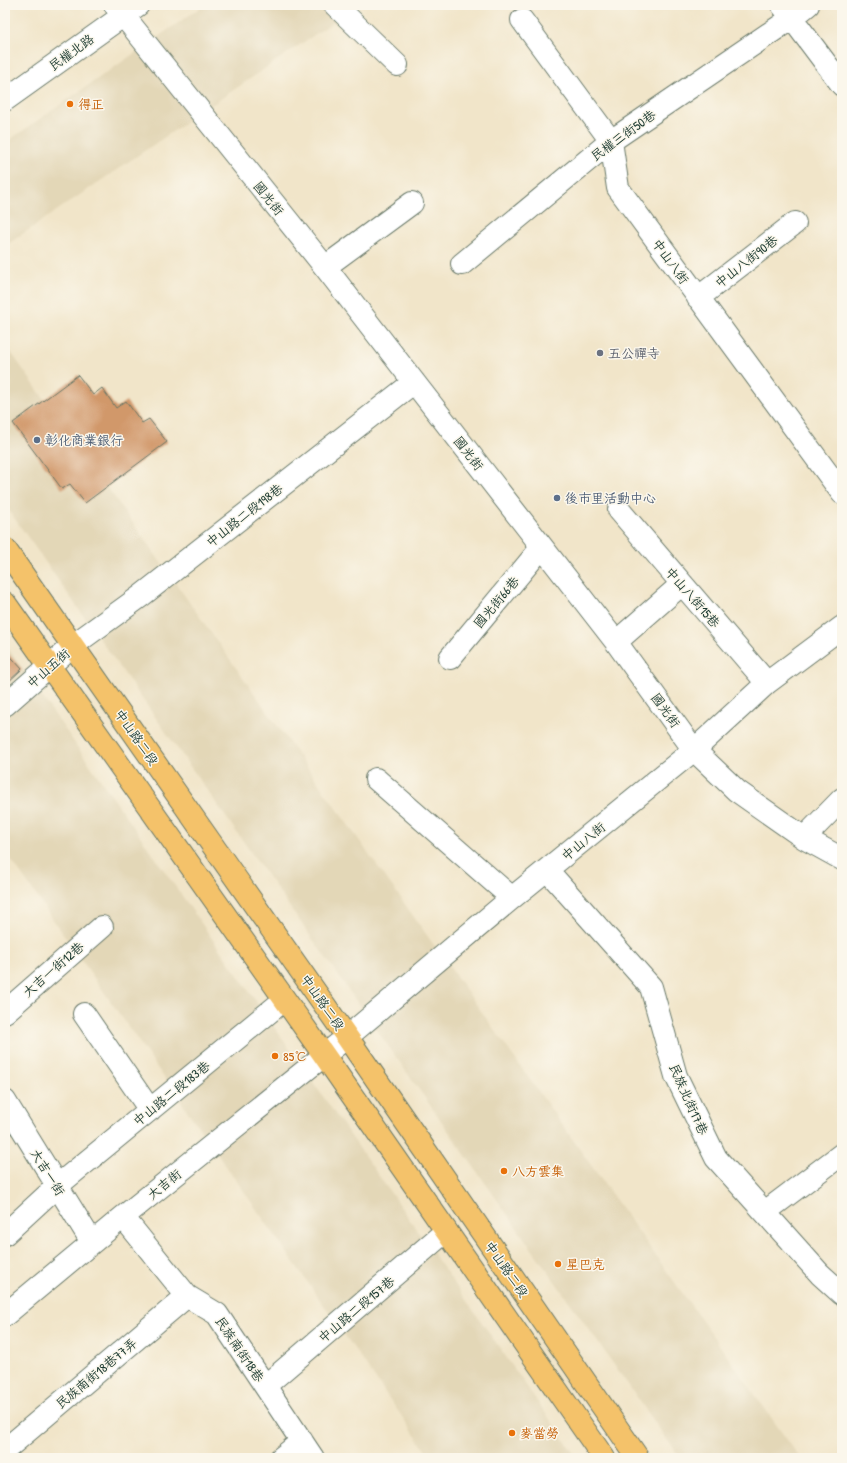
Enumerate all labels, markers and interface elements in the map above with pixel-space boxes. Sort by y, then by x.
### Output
street label: 民權北路 [45,29,97,75]
place label: 得正 [78,95,104,113]
marker: 得正 [65,99,75,109]
street label: 民權三街50巷 [587,105,659,165]
street label: 國光街 [250,177,288,219]
street label: 中山八街90巷 [711,231,781,291]
street label: 中山八街 [648,235,694,287]
place label: 五公禪寺 [608,344,660,362]
marker: 五公禪寺 [595,348,605,358]
place label: 彰化商業銀行 [45,431,123,449]
street label: 國光街 [450,432,488,474]
marker: 彰化商業銀行 [32,435,42,445]
street label: 中山路二段198巷 [202,479,286,551]
place label: 後市里活動中心 [565,489,656,507]
marker: 後市里活動中心 [552,493,562,503]
street label: 中山八街15巷 [662,563,724,631]
street label: 國光街66巷 [469,572,523,632]
street label: 中山五街 [22,644,74,692]
street label: 國光街 [647,689,685,731]
street label: 中山路二段 [111,705,163,769]
street label: 中山八街 [557,818,609,864]
street label: 大吉一街12巷 [18,937,88,1001]
street label: 中山路二段 [297,970,349,1034]
place label: 85℃ [283,1047,307,1065]
marker: 85℃ [270,1051,280,1061]
street label: 中山路二段183巷 [129,1056,213,1130]
street label: 民族北街17巷 [665,1061,713,1137]
street label: 大吉一街 [27,1145,69,1199]
place label: 八方雲集 [512,1162,564,1180]
street label: 大吉街 [143,1165,185,1203]
marker: 八方雲集 [499,1166,509,1176]
street label: 中山路二段 [481,1237,533,1301]
place label: 星巴克 [566,1255,605,1273]
marker: 星巴克 [553,1259,563,1269]
street label: 中山路二段157巷 [314,1272,398,1346]
street label: 民族南街18巷 [211,1313,269,1385]
street label: 民族南街18巷77弄 [51,1334,141,1412]
place label: 麥當勞 [520,1424,559,1442]
marker: 麥當勞 [507,1428,517,1438]

